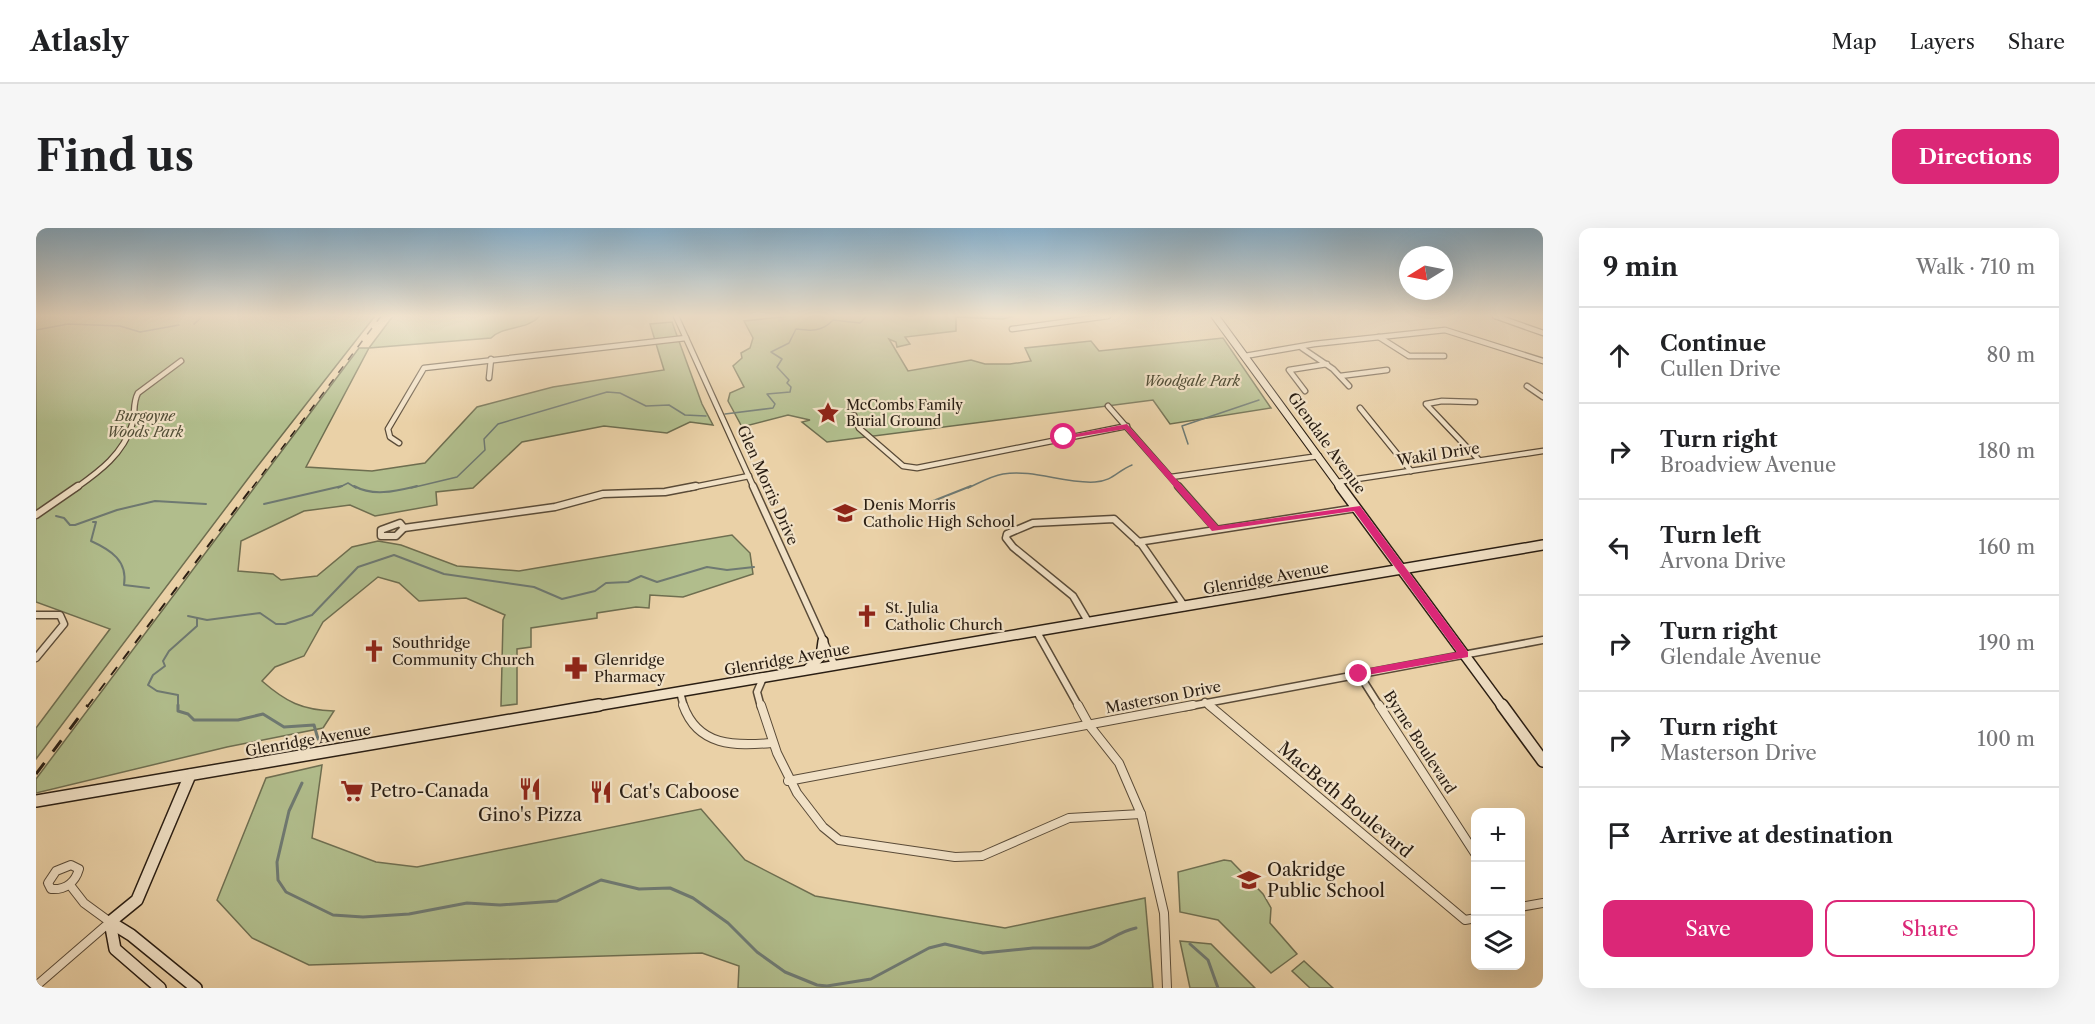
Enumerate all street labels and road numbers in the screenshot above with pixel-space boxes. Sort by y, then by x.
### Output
street label: Glendale Avenue [1284,388,1370,498]
street label: Glen Morris Drive [733,422,803,548]
street label: Wakil Drive [1394,438,1481,470]
street label: Glenridge Avenue [1202,558,1330,598]
street label: Glenridge Avenue [723,639,851,679]
street label: Masterson Drive [1104,676,1222,718]
street label: Byrne Boulevard [1380,687,1460,797]
street label: Glenridge Avenue [244,720,372,760]
street label: MacBeth Boulevard [1273,737,1417,863]

